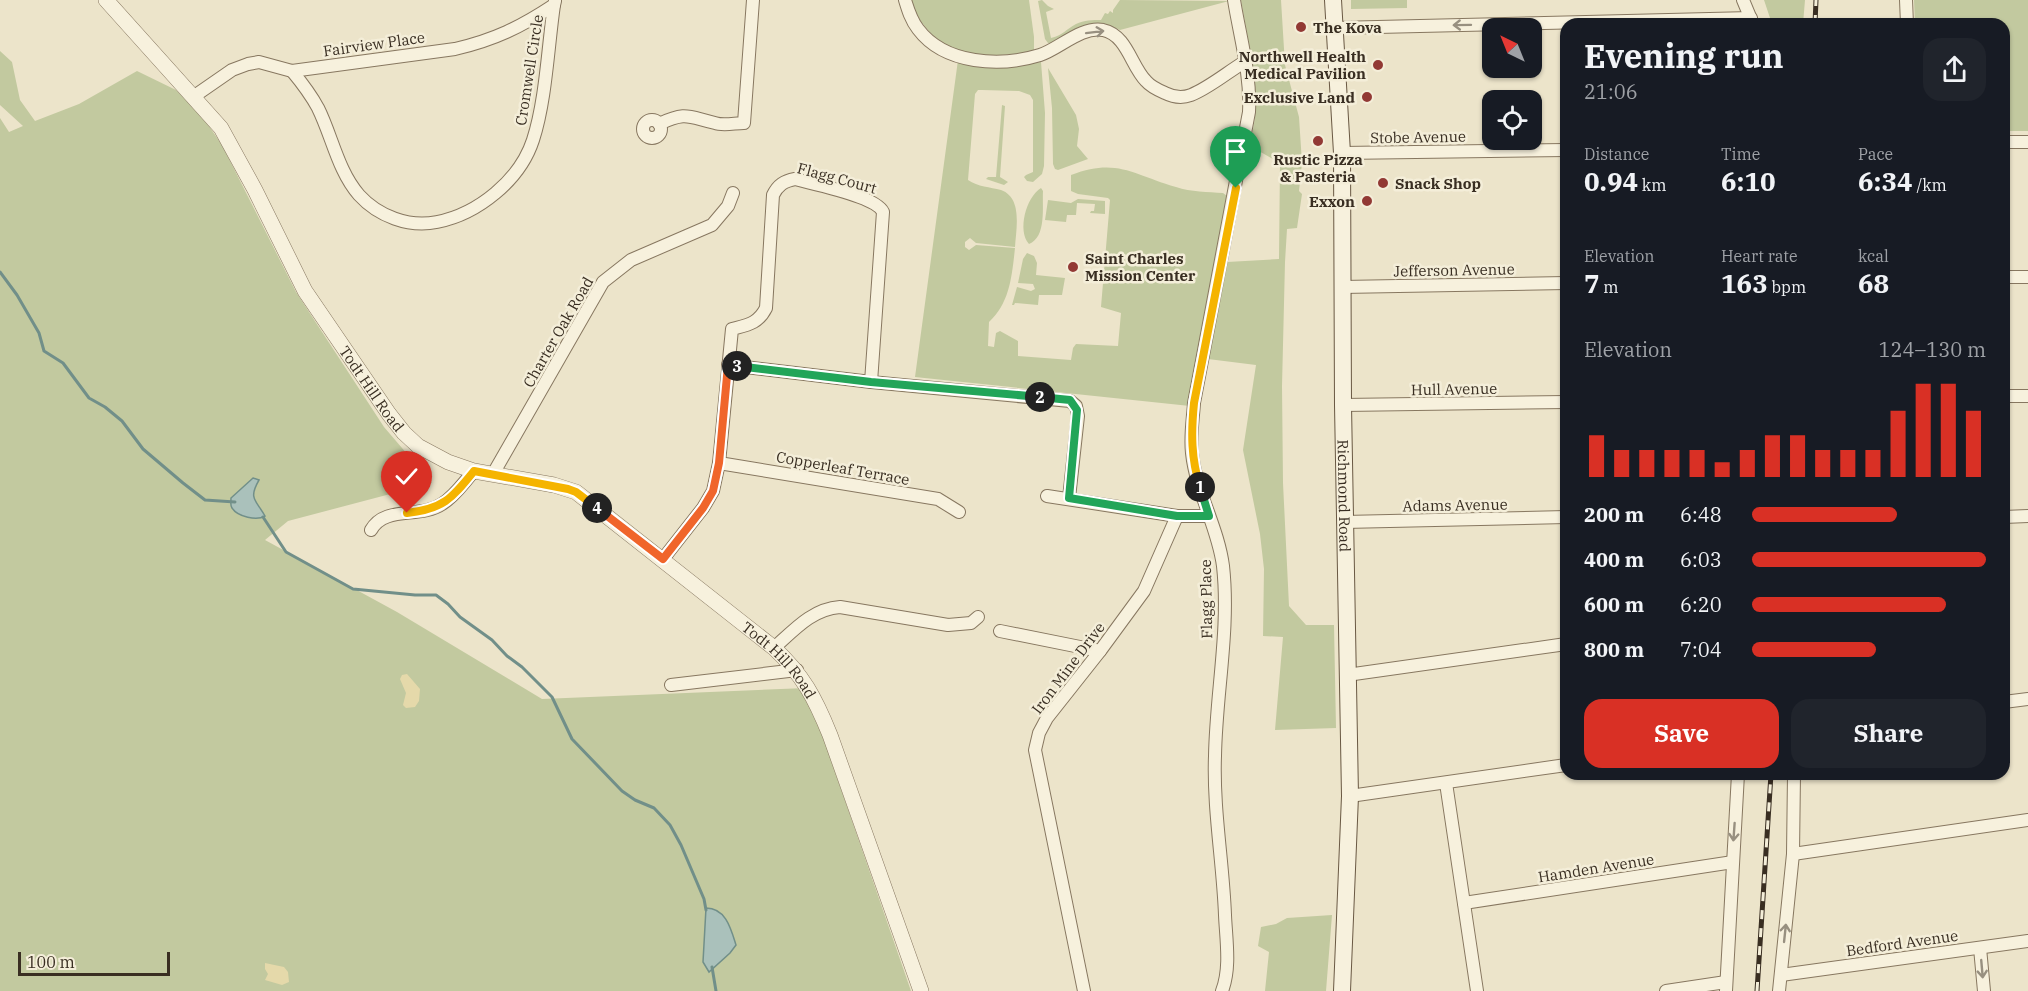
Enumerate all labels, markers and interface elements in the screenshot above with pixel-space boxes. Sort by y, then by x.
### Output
street label: Cromwell Circle [511,13,547,127]
place label: The Kova [1313,18,1382,37]
north arrow [1482,18,1542,78]
map controls [1482,18,1542,150]
one-way arrow [1452,19,1472,31]
marker: The Kova [1294,20,1308,34]
one-way arrow [1085,26,1104,37]
street label: Fairview Place [322,27,426,61]
text: Evening run [1584,34,1784,77]
button: share [1923,38,1986,101]
place label: Northwell Health Medical Pavilion [1239,47,1366,83]
marker: Northwell Health Medical Pavilion [1371,58,1385,72]
text: 21:06 [1584,78,1638,105]
place label: Exclusive Land [1244,88,1356,107]
marker: Exclusive Land [1360,90,1374,104]
button: locate [1482,90,1542,150]
pin [1210,126,1261,188]
street label: Stobe Avenue [1370,127,1466,147]
marker: Rustic Pizza & Pasteria [1311,134,1325,148]
icon: arrive [1219,135,1252,168]
text: Distance [1584,144,1649,164]
text: Time [1721,144,1760,164]
text: Pace [1858,144,1893,164]
place label: Rustic Pizza & Pasteria [1273,150,1363,186]
street label: Flagg Court [795,158,879,198]
text: 0.94 [1584,164,1638,198]
text: 6:10 [1721,164,1776,198]
text: 6:34 [1858,164,1913,198]
place label: Snack Shop [1395,174,1481,193]
text: km [1638,175,1666,195]
text: /km [1913,175,1947,195]
marker: Snack Shop [1376,176,1390,190]
place label: Exxon [1309,192,1355,211]
marker: Exxon [1360,194,1374,208]
text: Elevation [1584,246,1654,266]
text: Heart rate [1721,246,1798,266]
text: kcal [1858,246,1889,266]
place label: Saint Charles Mission Center [1085,249,1196,285]
street label: Jefferson Avenue [1393,259,1515,281]
marker: Saint Charles Mission Center [1066,260,1080,274]
text: 7 [1584,266,1600,300]
text: 163 [1721,266,1768,300]
text: 68 [1858,266,1889,300]
street label: Charter Oak Road [519,273,597,391]
text: m [1600,277,1619,297]
text: bpm [1768,277,1806,297]
text: Elevation [1584,336,1672,363]
text: 124–130 m [1879,336,1986,363]
street label: Todt Hill Road [336,342,409,435]
pin: 3 [722,351,752,381]
text: 3 [732,356,742,376]
street label: Hull Avenue [1411,379,1497,399]
pin: 2 [1025,382,1055,412]
text: 2 [1035,387,1045,407]
street label: Richmond Road [1334,439,1355,552]
street label: Copperleaf Terrace [775,447,911,489]
pin [381,451,432,513]
icon: check [390,460,423,493]
pin: 1 [1185,472,1215,502]
text: 1 [1195,477,1205,497]
pin: 4 [582,493,612,523]
street label: Adams Avenue [1402,495,1508,515]
text: 4 [592,498,602,518]
text: 200 m [1584,501,1644,528]
text: 6:48 [1680,501,1722,528]
text: 400 m [1584,546,1644,573]
text: 6:03 [1680,546,1722,573]
street label: Flagg Place [1196,559,1216,639]
text: 600 m [1584,591,1644,618]
text: 6:20 [1680,591,1722,618]
street label: Todt Hill Road [738,617,821,702]
street label: Iron Mine Drive [1027,618,1109,718]
text: 800 m [1584,636,1644,663]
text: 7:04 [1680,636,1722,663]
button: Save [1584,699,1779,768]
button: Share [1791,699,1986,768]
one-way arrow [1729,822,1740,842]
street label: Hamden Avenue [1537,849,1655,887]
one-way arrow [1780,923,1791,943]
street label: Bedford Avenue [1845,926,1959,960]
scale bar [18,949,170,976]
text: 100 m [27,952,75,972]
one-way arrow [1977,959,1988,979]

